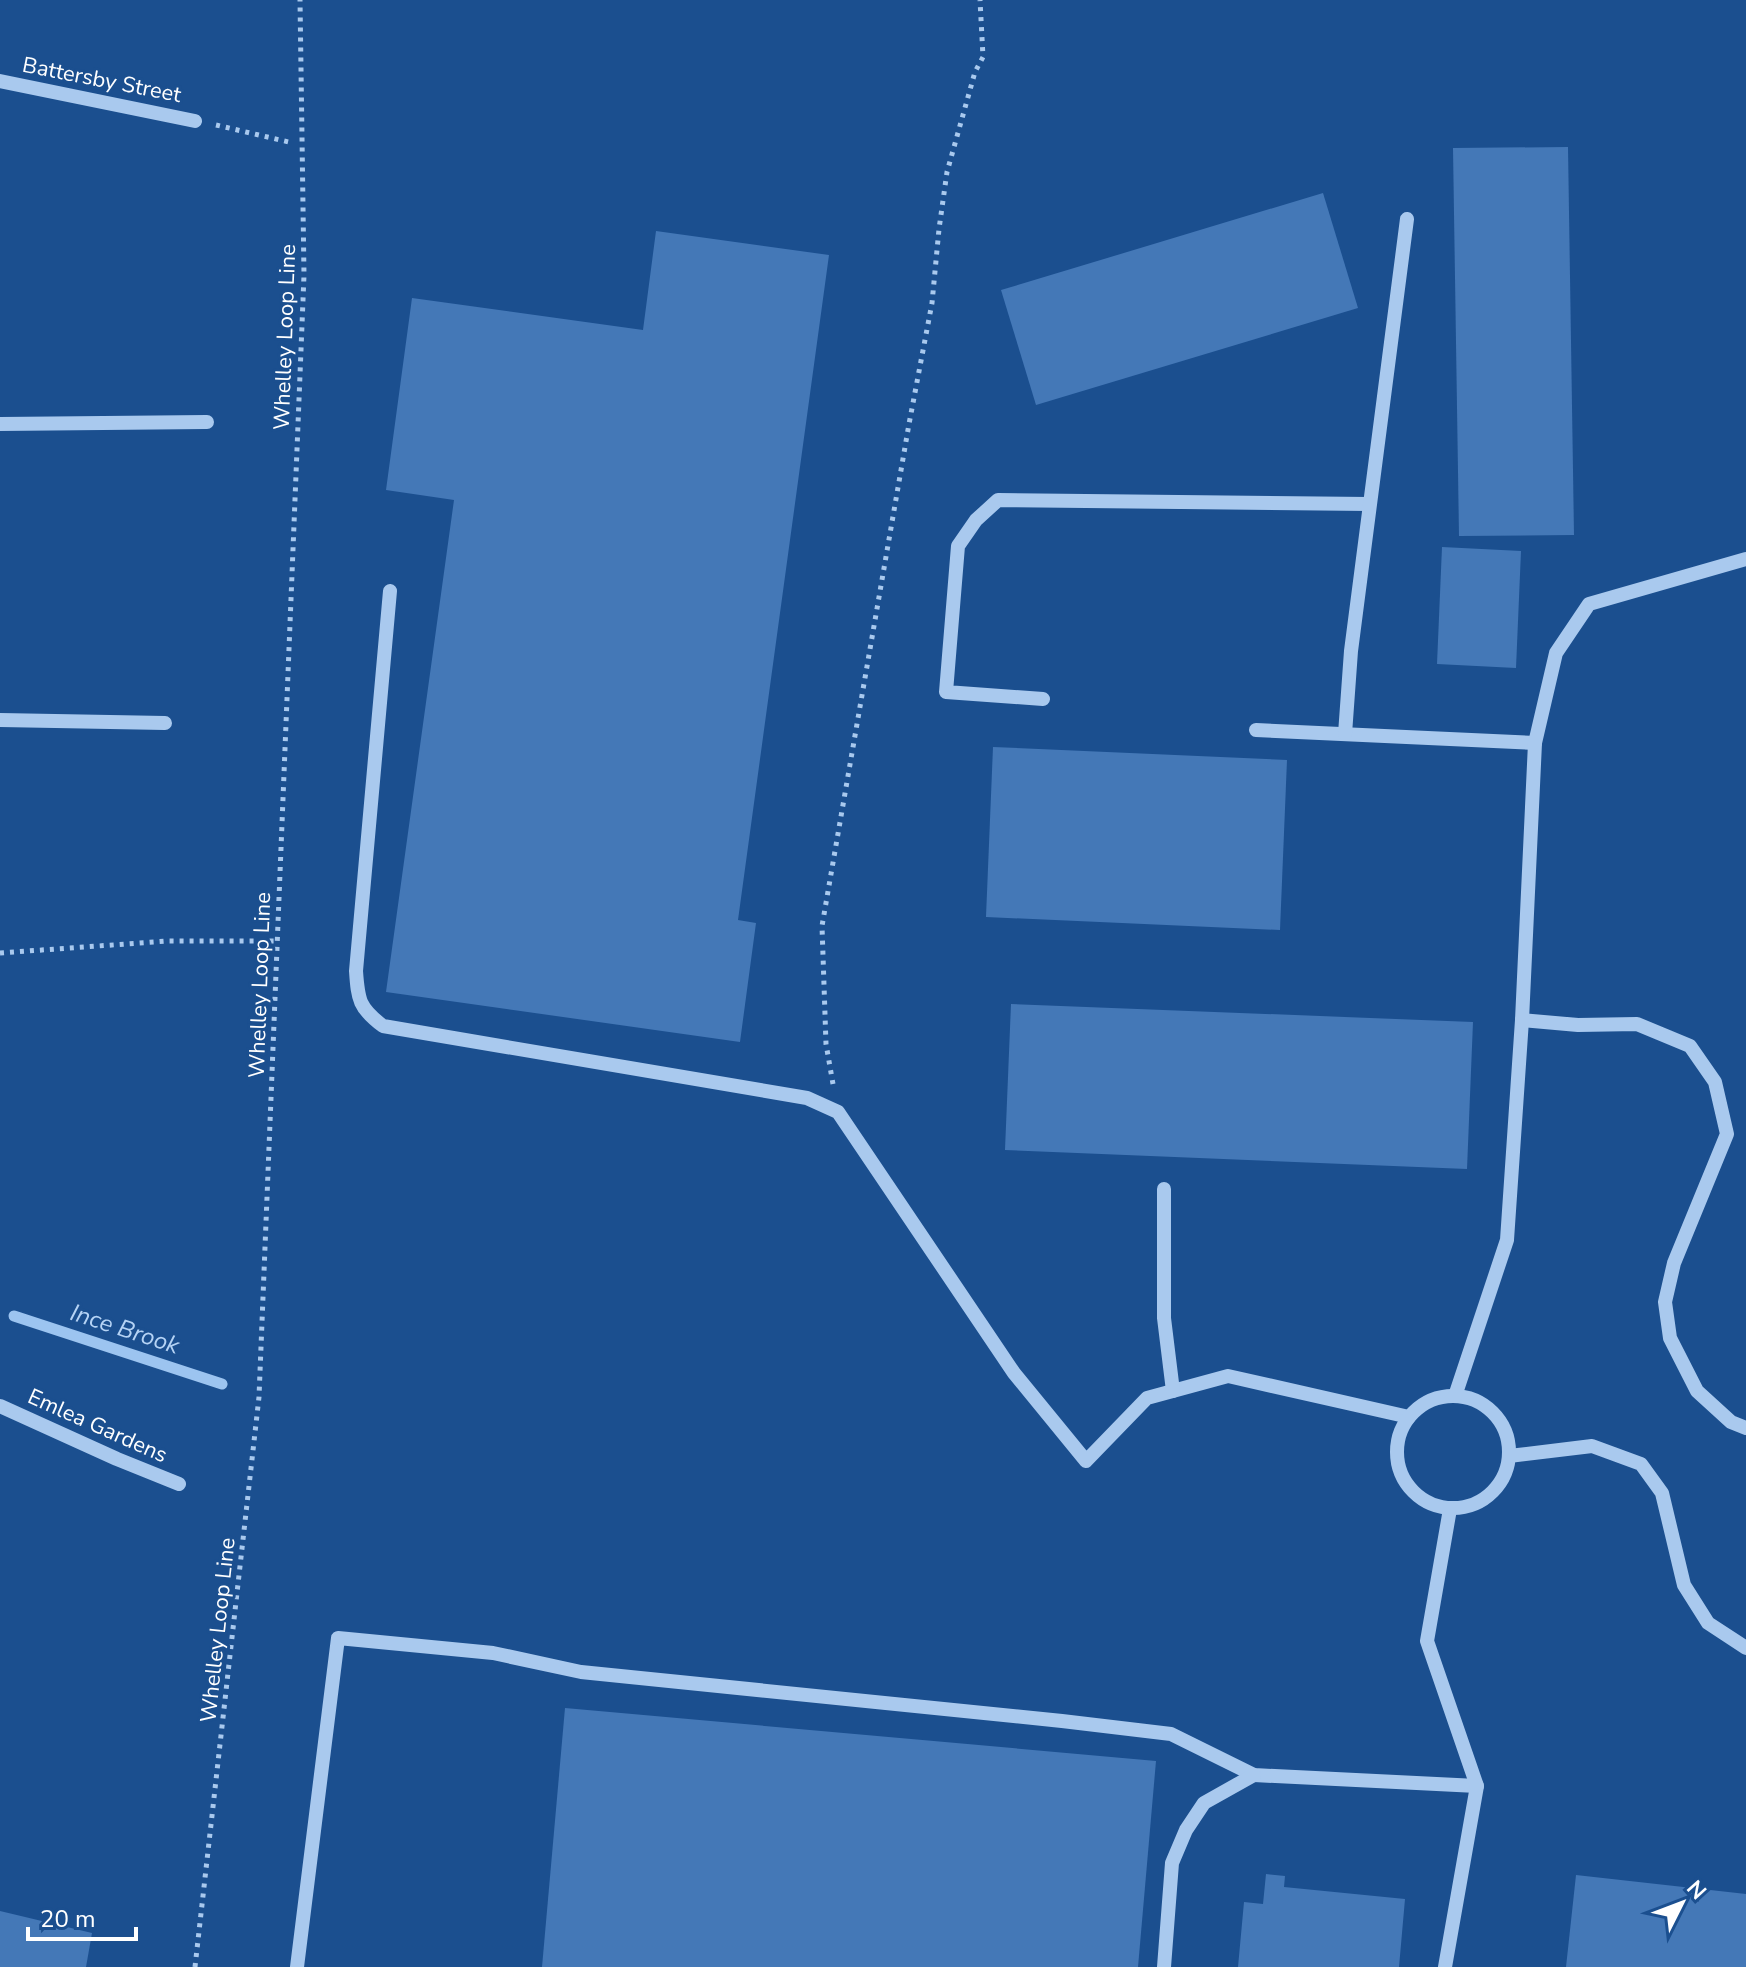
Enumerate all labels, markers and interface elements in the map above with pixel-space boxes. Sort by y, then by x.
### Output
street label: Battersby Street [20,50,184,110]
street label: Whelley Loop Line [267,244,303,430]
street label: Whelley Loop Line [242,892,278,1078]
water label: Ince Brook [66,1296,185,1362]
street label: Emlea Gardens [23,1382,172,1470]
street label: Whelley Loop Line [193,1536,243,1724]
north arrow [1642,1863,1722,1943]
text: N [1679,1874,1713,1906]
scale bar [28,1891,136,1941]
text: 20 m [40,1903,96,1935]

